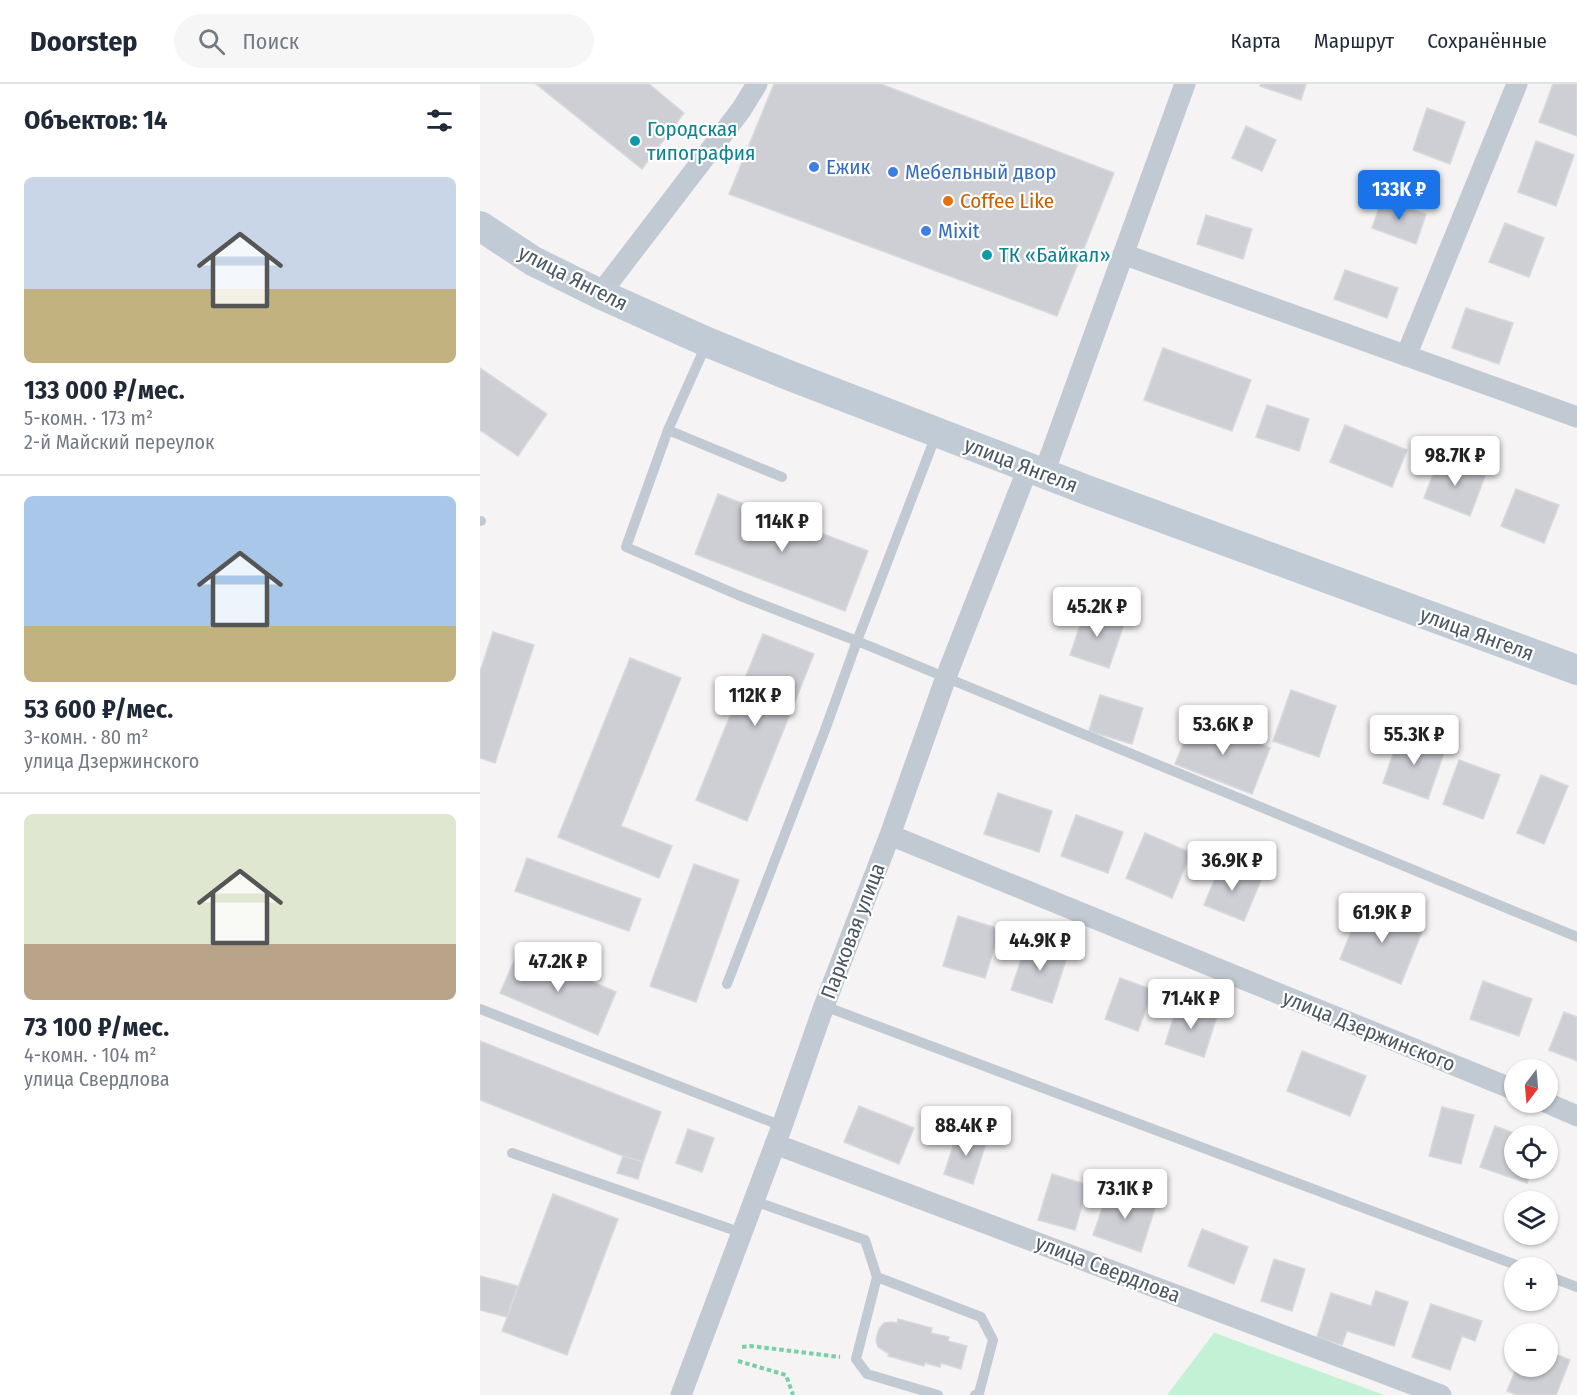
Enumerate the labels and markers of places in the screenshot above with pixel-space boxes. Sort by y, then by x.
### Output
place label: Городская типография [647,116,756,166]
marker: Городская типография [628,134,642,148]
place label: Ежик [826,154,871,180]
place label: Мебельный двор [905,159,1057,185]
marker: Ежик [807,160,821,174]
marker: Мебельный двор [886,165,900,179]
pin: 133K ₽ [1350,170,1448,221]
place label: Coffee Like [960,188,1054,214]
marker: Coffee Like [941,194,955,208]
place label: Mixit [938,218,980,244]
marker: Mixit [919,224,933,238]
place label: ТК «Байкал» [999,242,1111,268]
marker: ТК «Байкал» [980,248,994,262]
pin: 98.7K ₽ [1400,436,1510,487]
pin: 114K ₽ [733,502,831,553]
pin: 45.2K ₽ [1042,587,1152,638]
pin: 112K ₽ [706,676,804,727]
pin: 53.6K ₽ [1168,705,1278,756]
pin: 55.3K ₽ [1359,715,1469,766]
pin: 36.9K ₽ [1177,841,1287,892]
pin: 61.9K ₽ [1327,893,1437,944]
pin: 44.9K ₽ [985,921,1095,972]
pin: 47.2K ₽ [503,942,613,993]
pin: 71.4K ₽ [1136,979,1246,1030]
pin: 88.4K ₽ [911,1106,1021,1157]
pin: 73.1K ₽ [1070,1169,1180,1220]

